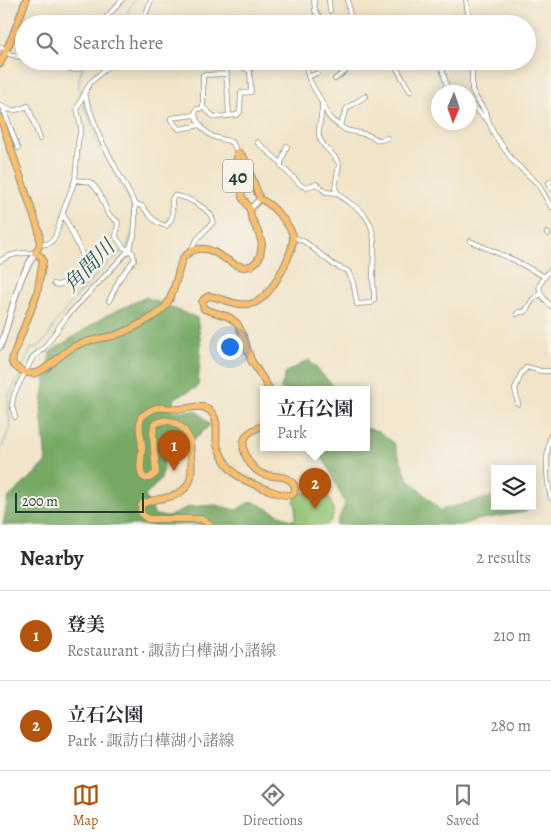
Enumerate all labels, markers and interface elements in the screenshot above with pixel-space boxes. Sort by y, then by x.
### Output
search box [15,15,536,70]
icon: search [33,29,61,57]
text: Search here [73,30,163,56]
north arrow [431,85,476,130]
road number: 40 [223,160,253,192]
water label: 角間川 [57,232,122,298]
your location [217,334,243,360]
popup [260,386,370,451]
text: 立石公園 [277,396,353,422]
text: Park [277,422,307,444]
pin: 1 [158,430,190,471]
map controls [491,465,536,510]
button: layers [491,465,536,510]
pin: 2 [299,468,331,509]
scale bar [15,490,144,513]
text: 200 m [22,492,58,511]
text: Nearby [20,544,83,572]
text: 2 results [476,547,531,569]
text: 登美 [67,612,105,638]
text: 1 [33,625,39,647]
text: 210 m [493,625,531,647]
text: Restaurant · 諏訪白樺湖小諸線 [67,640,276,662]
text: 立石公園 [67,702,143,728]
text: 2 [32,715,40,737]
text: 280 m [491,715,531,737]
text: Park · 諏訪白樺湖小諸線 [67,730,235,752]
tab: Map [72,781,100,830]
tab: Directions [243,781,303,830]
tab: Saved [446,781,479,830]

